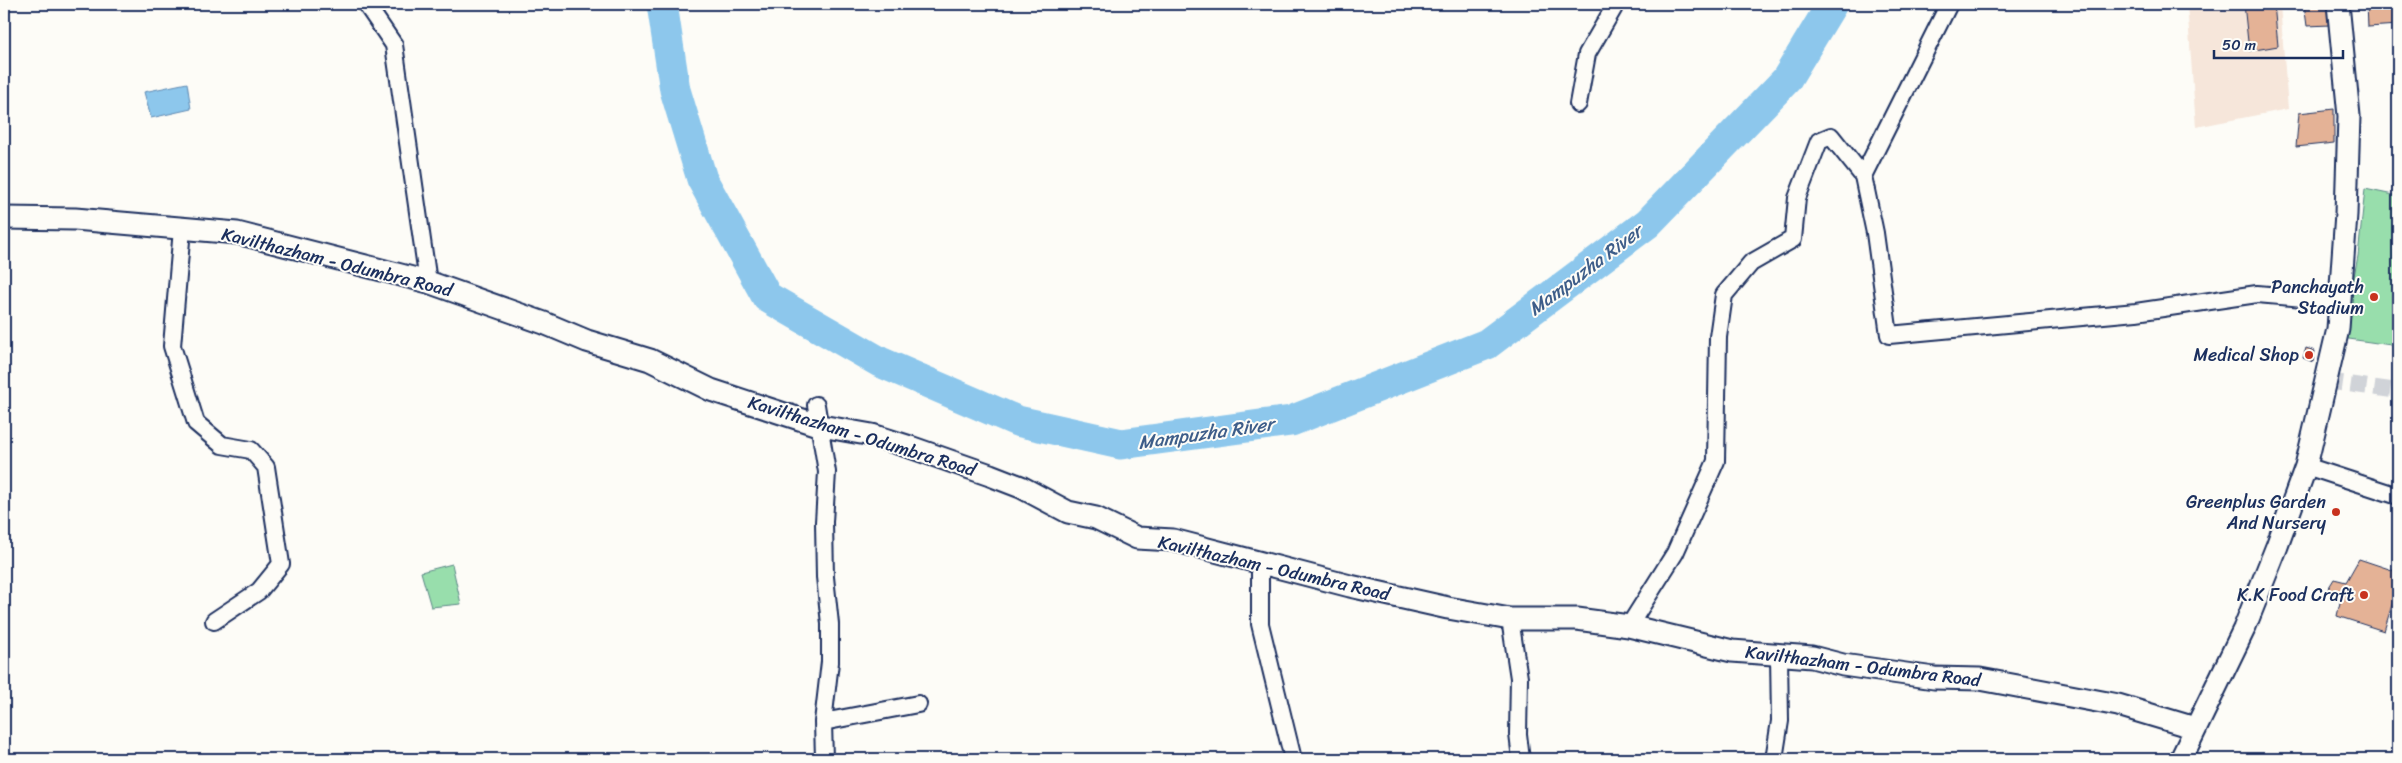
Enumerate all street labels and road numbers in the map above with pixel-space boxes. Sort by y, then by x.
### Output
street label: Kavilthazham - Odumbra Road [218,218,457,307]
street label: Kavilthazham - Odumbra Road [744,386,981,486]
street label: Kavilthazham - Odumbra Road [1155,526,1394,611]
street label: Kavilthazham - Odumbra Road [1744,636,1984,696]

